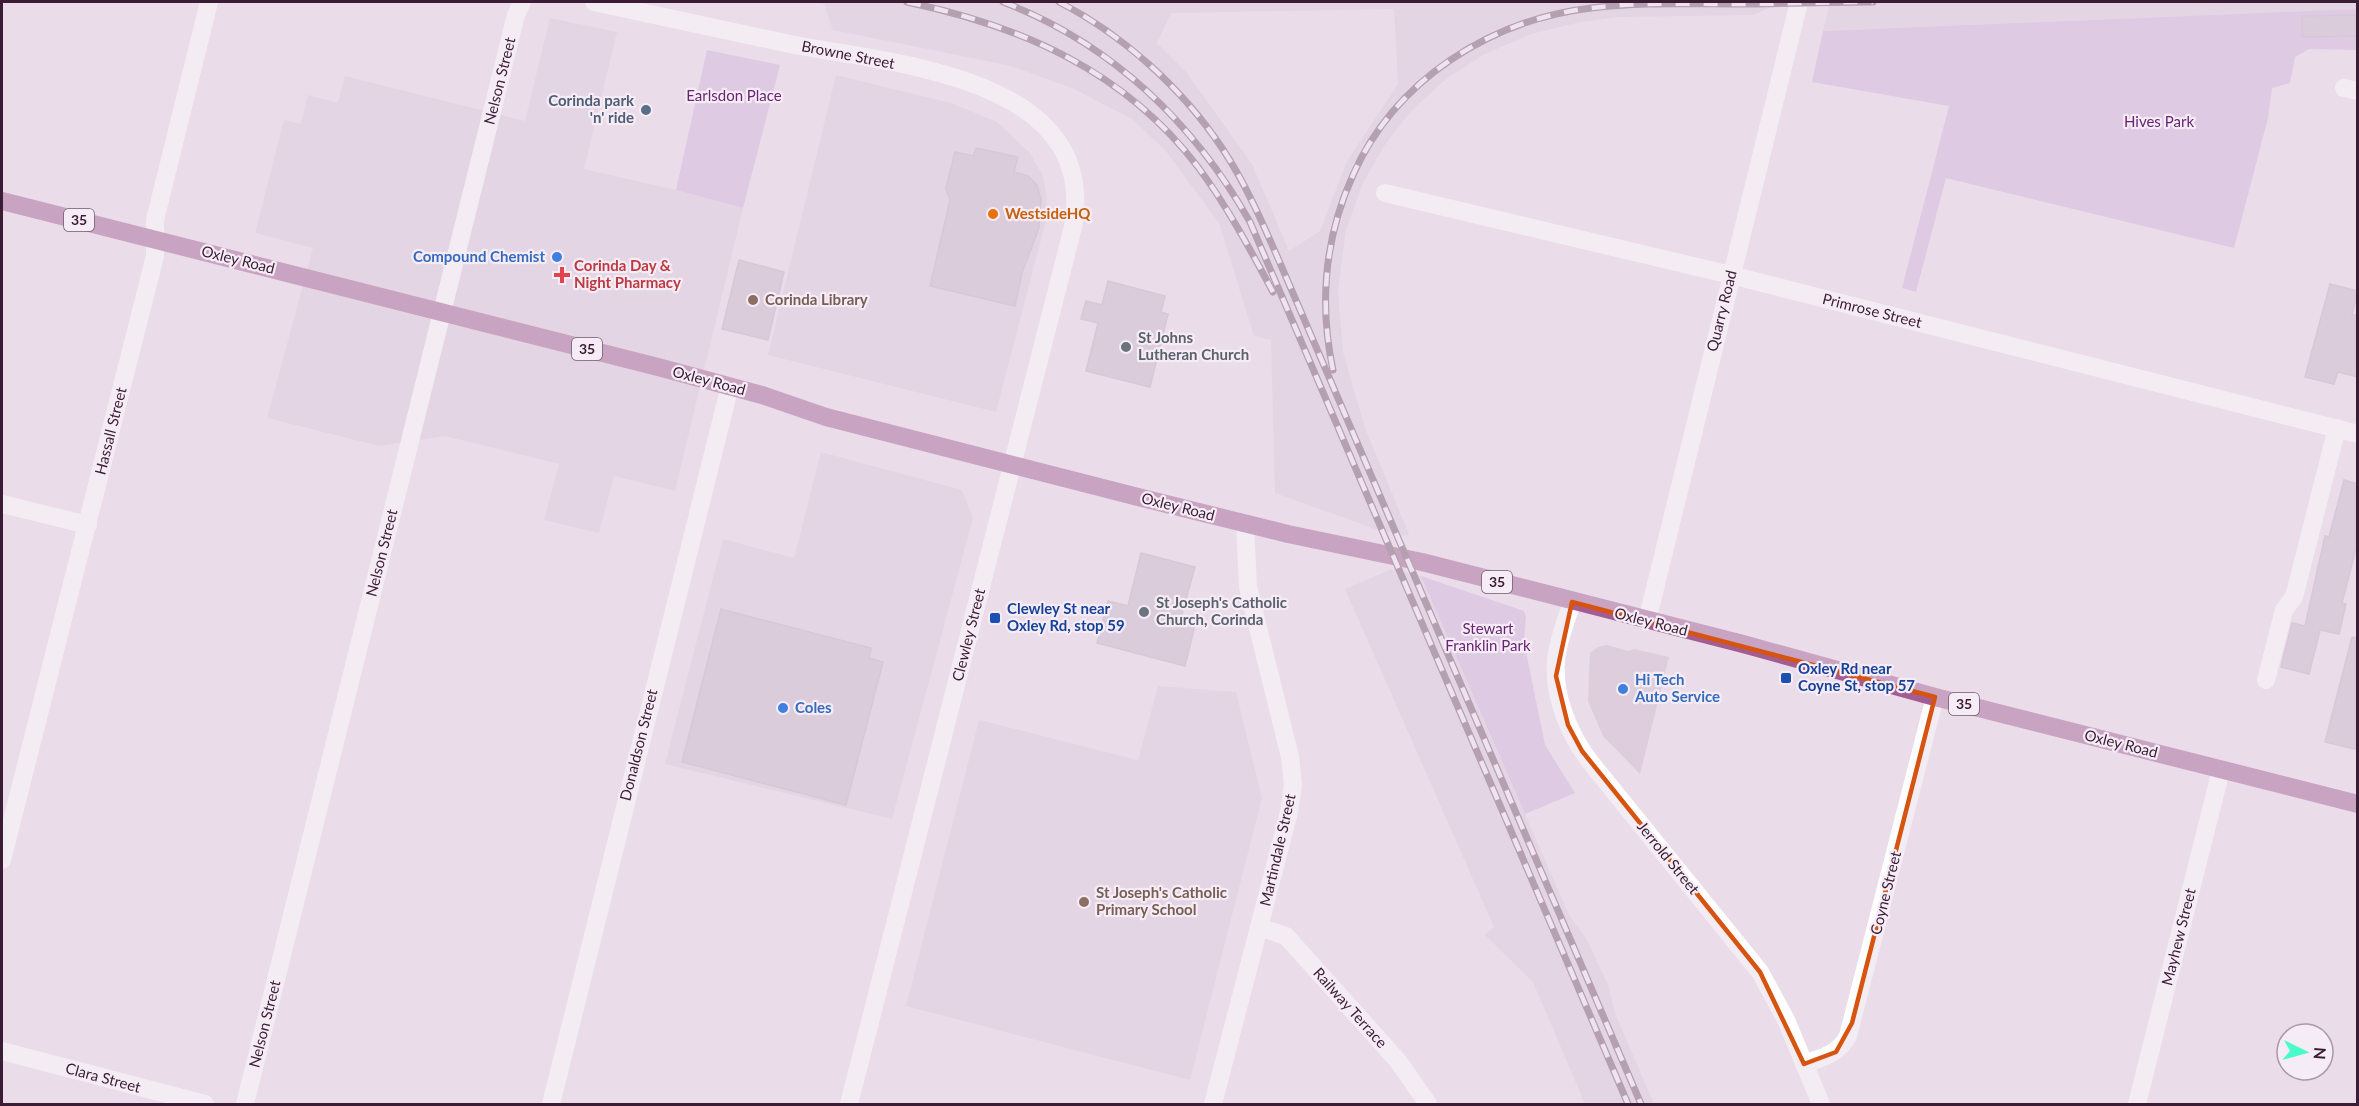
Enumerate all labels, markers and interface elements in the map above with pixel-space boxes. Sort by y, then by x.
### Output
street label: Nelson Street [479,35,519,126]
street label: Browne Street [800,36,897,72]
park label: Earlsdon Place [686,86,782,104]
place label: Corinda park 'n' ride [548,91,635,126]
marker: Corinda park 'n' ride [639,103,653,117]
park label: Hives Park [2124,112,2194,130]
place label: WestsideHQ [1005,204,1091,222]
marker: WestsideHQ [986,207,1000,221]
road number: 35 [64,209,94,231]
street label: Oxley Road [200,241,277,277]
place label: Compound Chemist [413,247,545,265]
marker: Compound Chemist [550,250,564,264]
place label: Corinda Day & Night Pharmacy [574,256,681,291]
marker: Corinda Day & Night Pharmacy [555,268,569,282]
street label: Quarry Road [1702,268,1740,353]
street label: Primrose Street [1821,289,1924,331]
place label: Corinda Library [765,290,868,308]
marker: Corinda Library [746,293,760,307]
place label: St Johns Lutheran Church [1138,328,1249,363]
road number: 35 [572,338,602,360]
marker: St Johns Lutheran Church [1119,340,1133,354]
street label: Oxley Road [671,362,748,398]
street label: Hassall Street [90,385,130,476]
street label: Oxley Road [1140,488,1217,524]
street label: Nelson Street [361,507,401,598]
road number: 35 [1482,571,1512,593]
street label: Clewley Street [948,586,988,683]
place label: St Joseph's Catholic Church, Corinda [1156,593,1287,628]
place label: Clewley St near Oxley Rd, stop 59 [1007,599,1125,634]
street label: Oxley Road [1613,603,1690,639]
marker: St Joseph's Catholic Church, Corinda [1137,605,1151,619]
marker: Clewley St near Oxley Rd, stop 59 [988,611,1002,625]
park label: Stewart Franklin Park [1445,619,1531,654]
place label: Oxley Rd near Coyne St, stop 57 [1798,659,1915,694]
place label: Hi Tech Auto Service [1634,670,1720,705]
marker: Oxley Rd near Coyne St, stop 57 [1779,671,1793,685]
marker: Hi Tech Auto Service [1616,682,1630,696]
street label: Donaldson Street [615,687,661,802]
road number: 35 [1949,693,1979,715]
place label: Coles [795,698,832,716]
marker: Coles [776,701,790,715]
street label: Oxley Road [2083,725,2160,761]
street label: Martindale Street [1255,791,1299,908]
street label: Jerrold Street [1634,817,1704,898]
street label: Coyne Street [1866,849,1904,936]
place label: St Joseph's Catholic Primary School [1096,883,1227,918]
street label: Mayhew Street [2157,886,2199,987]
marker: St Joseph's Catholic Primary School [1077,895,1091,909]
street label: Railway Terrace [1310,963,1392,1051]
street label: Nelson Street [244,978,284,1069]
north arrow [2275,1022,2335,1082]
text: N [2310,1046,2330,1060]
street label: Clara Street [64,1058,143,1096]

